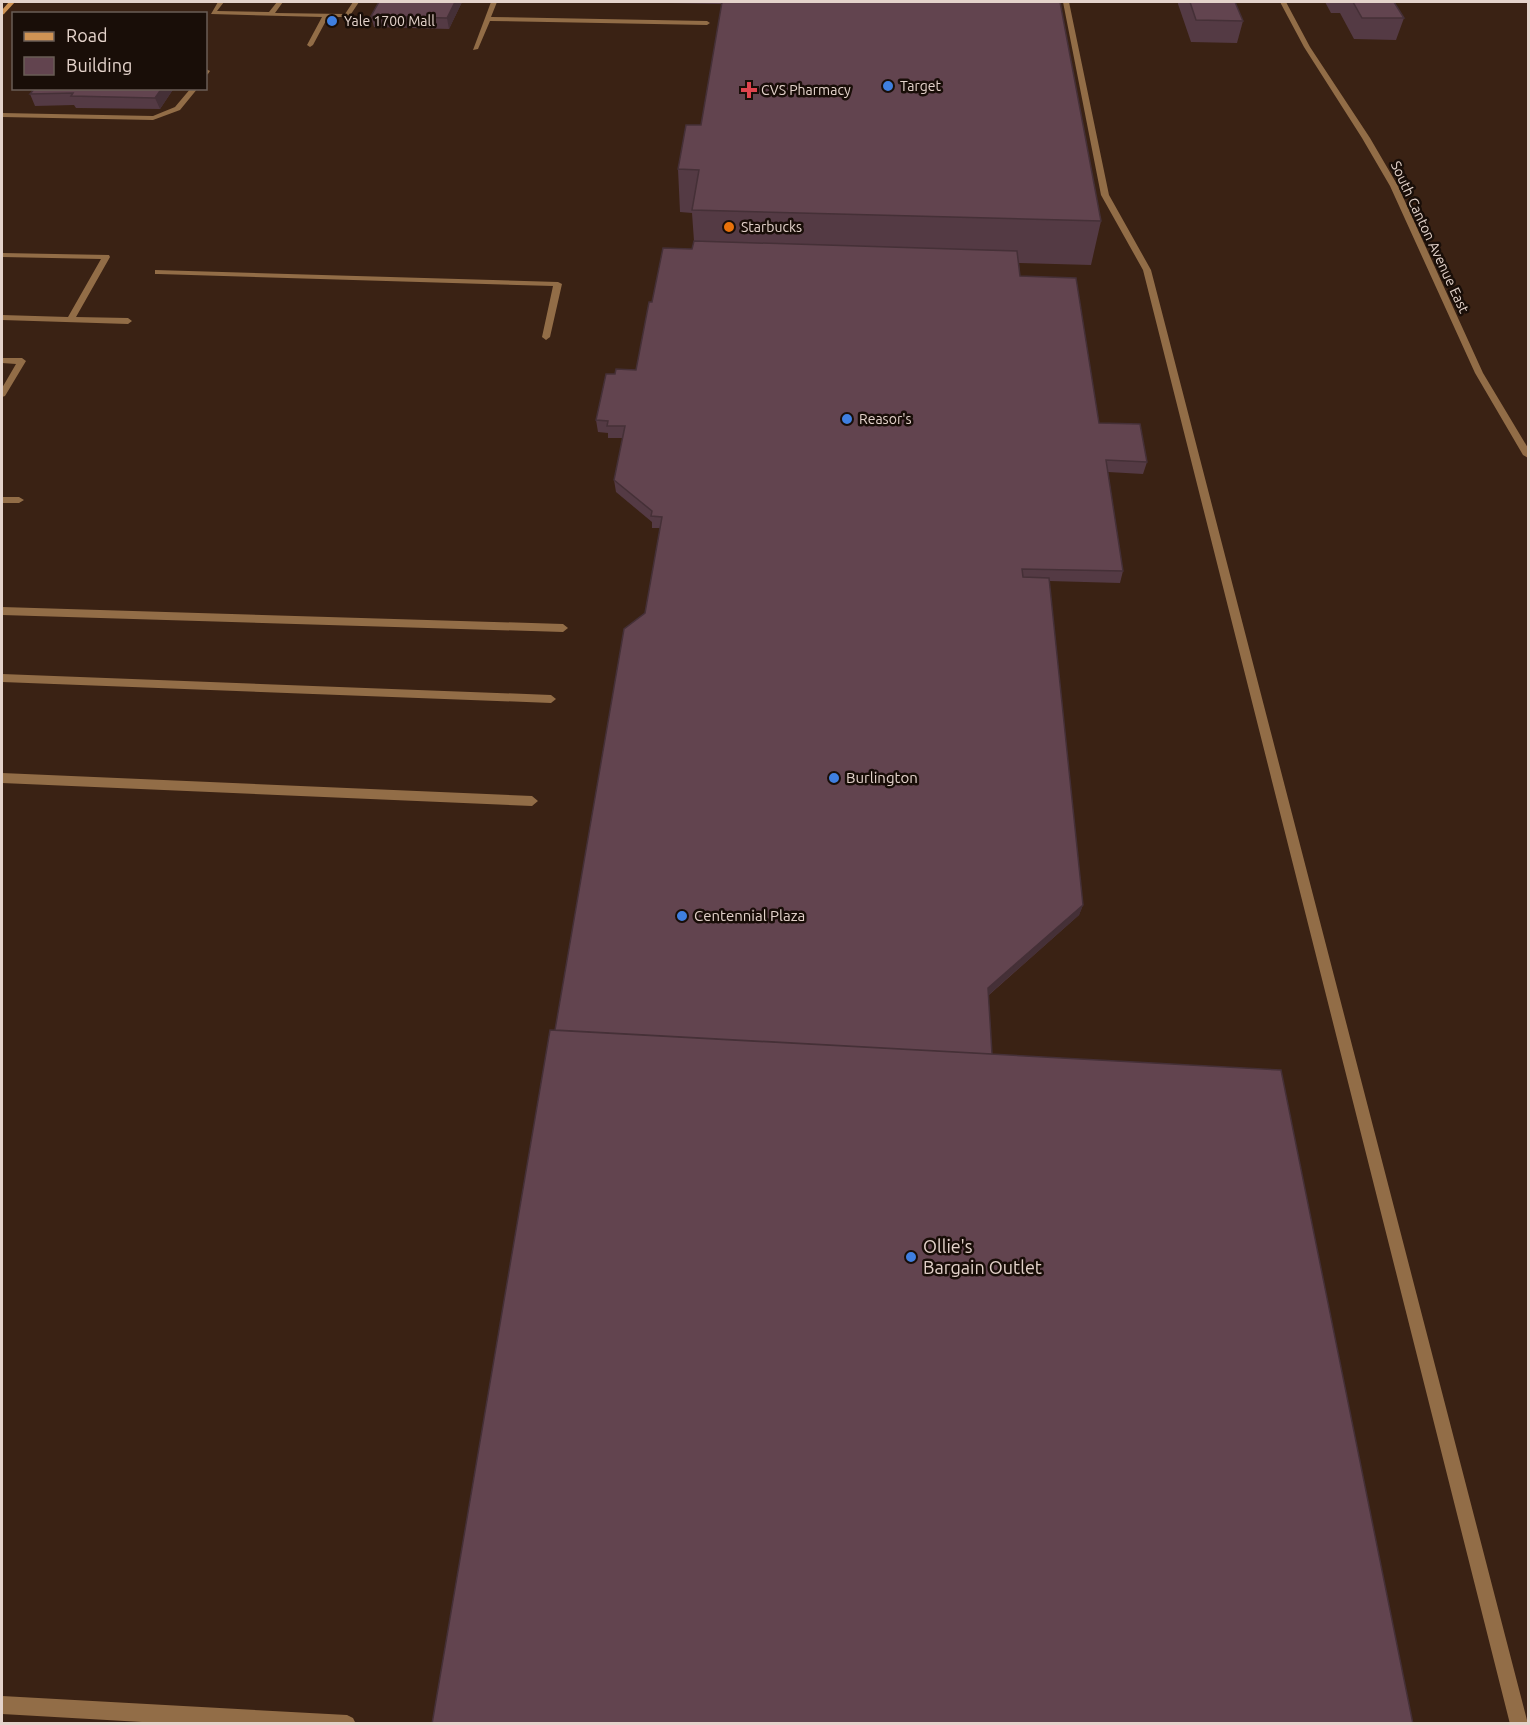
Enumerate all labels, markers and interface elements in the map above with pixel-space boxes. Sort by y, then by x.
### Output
legend [12,12,207,90]
place label: Yale 1700 Mall [344,13,435,29]
marker: Yale 1700 Mall [325,14,339,28]
text: Road [66,25,108,45]
text: Building [66,55,132,75]
place label: Target [900,78,942,94]
marker: Target [881,79,895,93]
place label: CVS Pharmacy [761,82,851,98]
marker: CVS Pharmacy [742,83,756,97]
street label: South Canton Avenue East [1388,158,1473,316]
place label: Starbucks [741,219,802,235]
marker: Starbucks [722,220,736,234]
place label: Reasor's [859,411,912,427]
marker: Reasor's [840,412,854,426]
place label: Burlington [846,769,918,786]
marker: Burlington [827,771,841,785]
place label: Centennial Plaza [694,907,805,924]
marker: Centennial Plaza [675,909,689,923]
place label: Ollie's Bargain Outlet [923,1236,1042,1277]
marker: Ollie's Bargain Outlet [904,1250,918,1264]

